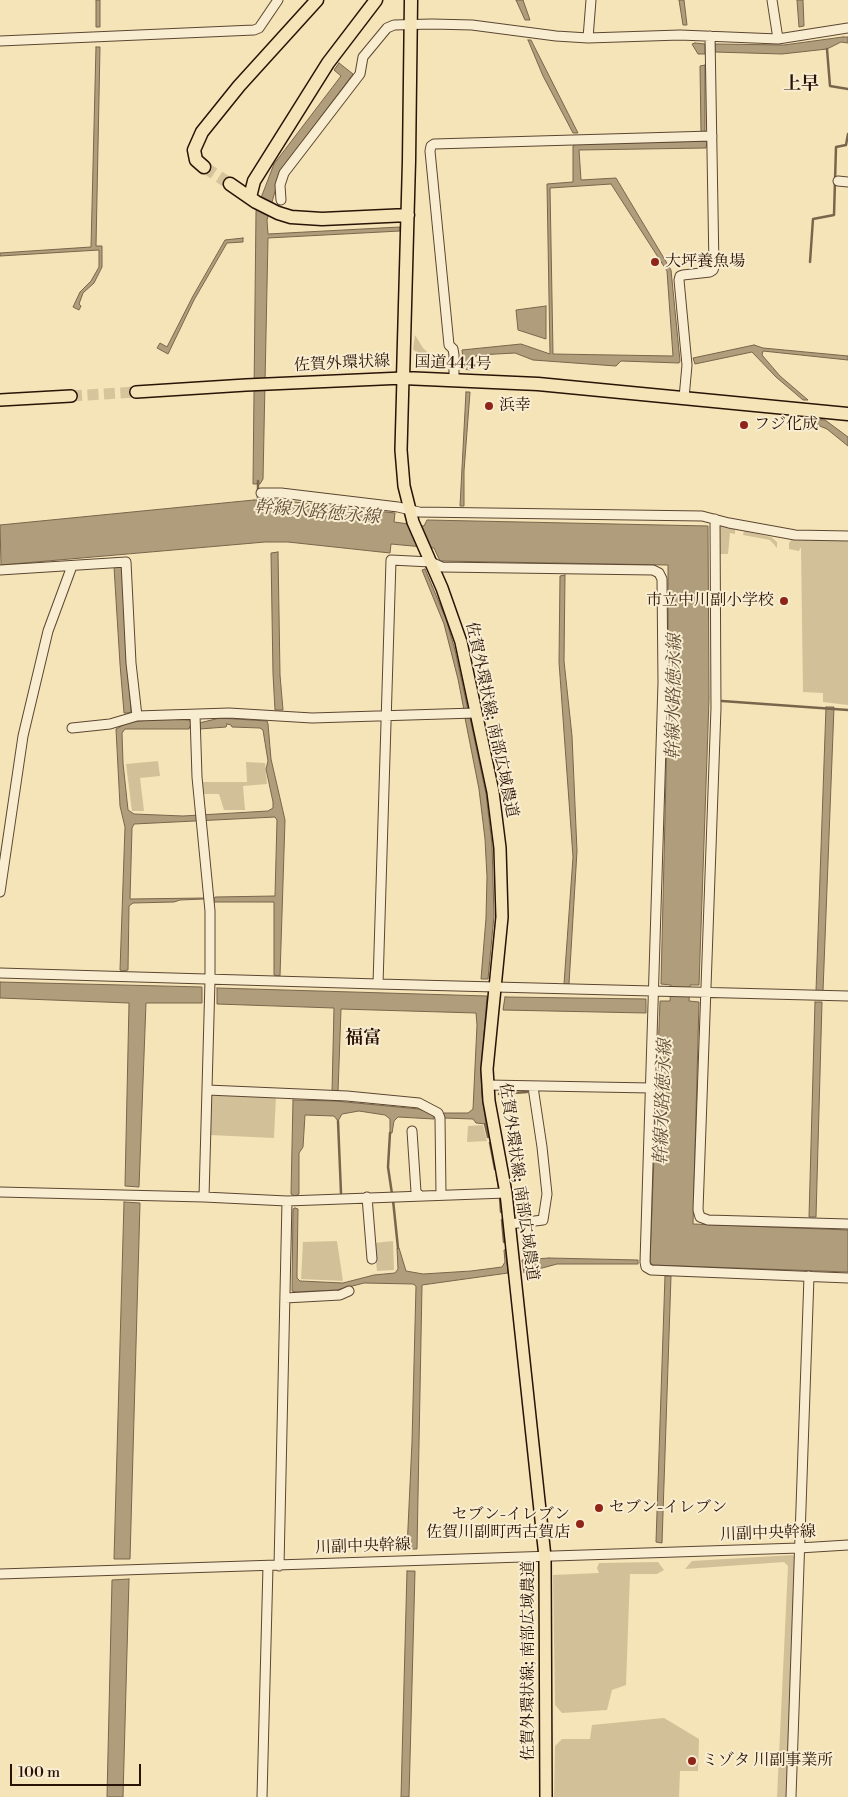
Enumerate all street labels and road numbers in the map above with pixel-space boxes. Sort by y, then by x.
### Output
street label: 佐賀外環状線 [294,352,390,376]
street label: 国道444号 [414,353,492,375]
street label: 佐賀外環状線; 南部広域農道 [461,620,521,820]
street label: 佐賀外環状線; 南部広域農道 [495,1082,541,1282]
street label: 川副中央幹線 [720,1523,816,1545]
street label: 川副中央幹線 [315,1536,411,1558]
street label: 佐賀外環状線; 南部広域農道 [519,1561,539,1761]

